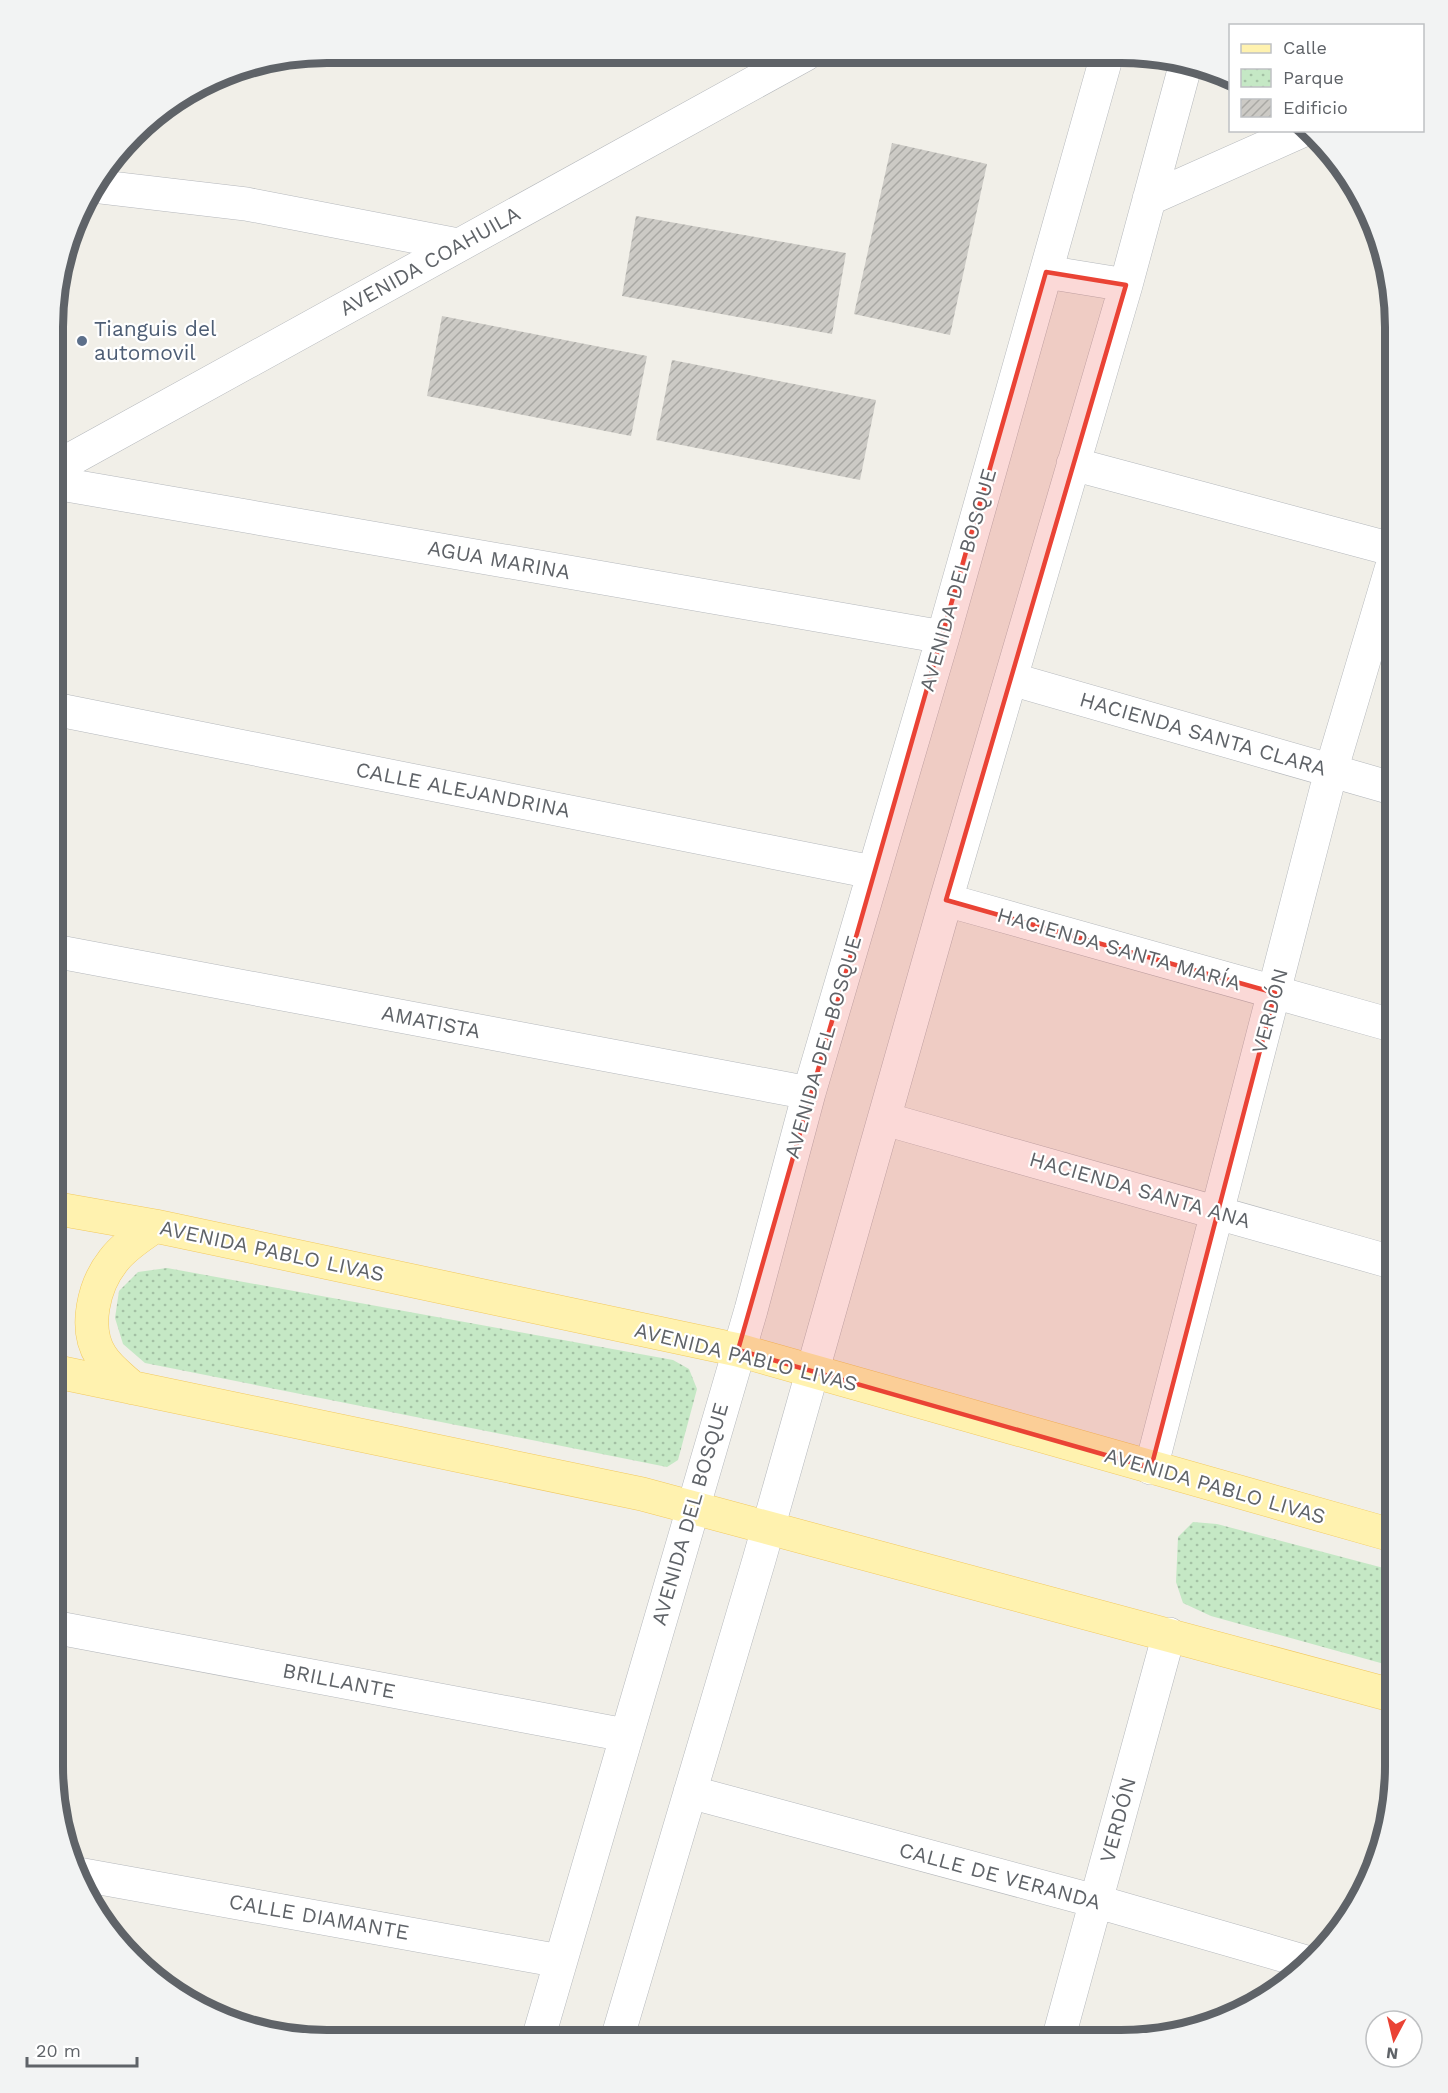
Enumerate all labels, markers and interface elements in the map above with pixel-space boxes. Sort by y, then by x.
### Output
legend [1229,24,1424,132]
text: Calle [1283,37,1327,58]
text: Parque [1283,67,1344,88]
text: Edificio [1283,97,1348,118]
street label: AVENIDA COAHUILA [335,200,525,321]
place label: Tianguis del automovil [94,316,217,365]
marker: Tianguis del automovil [75,334,89,348]
street label: AVENIDA DEL BOSQUE [914,466,1001,694]
street label: AGUA MARINA [426,535,573,584]
street label: HACIENDA SANTA CLARA [1077,686,1329,781]
street label: CALLE ALEJANDRINA [354,756,573,823]
street label: HACIENDA SANTA MARÍA [994,902,1244,995]
street label: AVENIDA DEL BOSQUE [779,933,866,1161]
street label: VERDÓN [1246,966,1293,1056]
street label: AMATISTA [380,1000,483,1043]
street label: HACIENDA SANTA ANA [1027,1146,1254,1233]
street label: AVENIDA PABLO LIVAS [158,1215,387,1287]
street label: AVENIDA PABLO LIVAS [632,1317,860,1396]
street label: AVENIDA DEL BOSQUE [646,1400,733,1628]
street label: AVENIDA PABLO LIVAS [1102,1442,1329,1529]
street label: BRILLANTE [281,1657,398,1704]
street label: VERDÓN [1094,1775,1141,1865]
street label: CALLE DE VERANDA [897,1837,1104,1915]
street label: CALLE DIAMANTE [227,1888,411,1945]
north arrow [1364,2009,1424,2069]
scale bar [27,2030,136,2068]
text: 20 m [36,2040,81,2061]
text: N [1385,2043,1399,2064]

